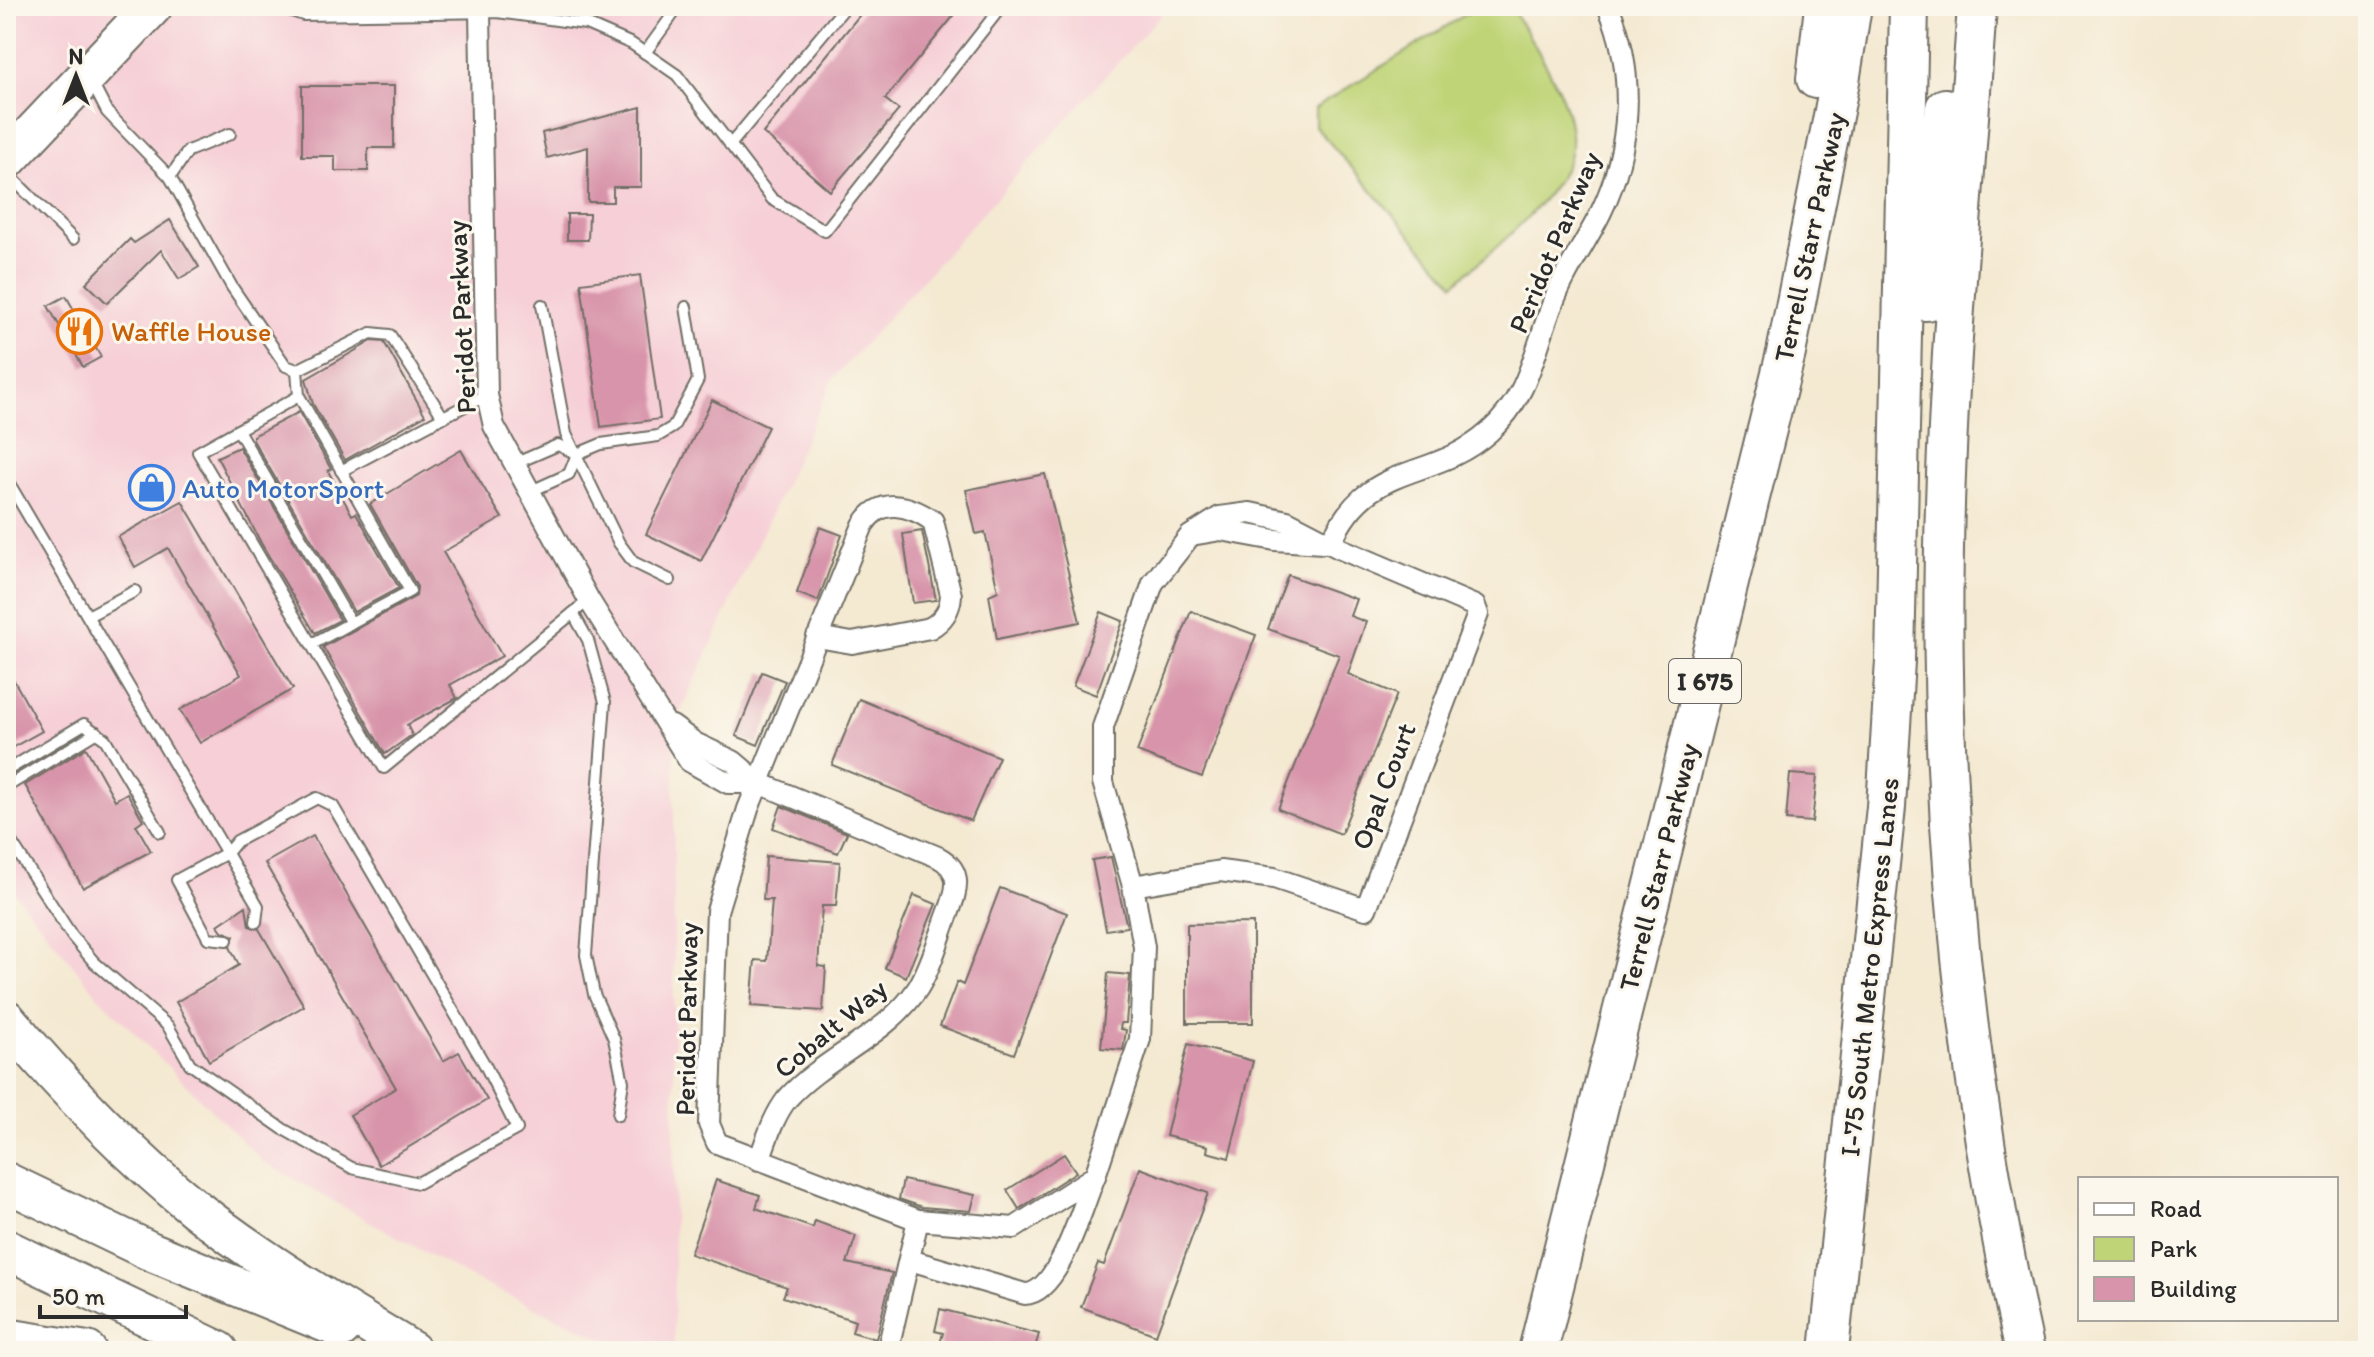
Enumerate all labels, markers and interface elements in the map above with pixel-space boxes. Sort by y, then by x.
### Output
north arrow [36,36,116,116]
text: N [69,43,83,70]
street label: Terrell Starr Parkway [1766,109,1852,365]
street label: Peridot Parkway [1500,146,1608,338]
street label: Peridot Parkway [439,219,483,415]
restaurant icon: Waffle House [56,307,104,355]
place label: Waffle House [111,314,271,348]
shop icon: Auto MotorSport [127,464,175,512]
place label: Auto MotorSport [182,471,384,505]
road number: I 675 [1669,659,1741,703]
street label: Opal Court [1343,718,1423,854]
street label: Terrell Starr Parkway [1611,740,1705,994]
street label: I-75 South Metro Express Lanes [1832,776,1906,1158]
street label: Peridot Parkway [667,922,705,1116]
street label: Cobalt Way [767,971,893,1085]
legend [2078,1177,2338,1321]
text: Road [2150,1194,2202,1223]
text: Park [2150,1234,2197,1263]
scale bar [40,1269,186,1319]
text: Building [2150,1274,2237,1303]
text: 50 m [52,1282,105,1311]

